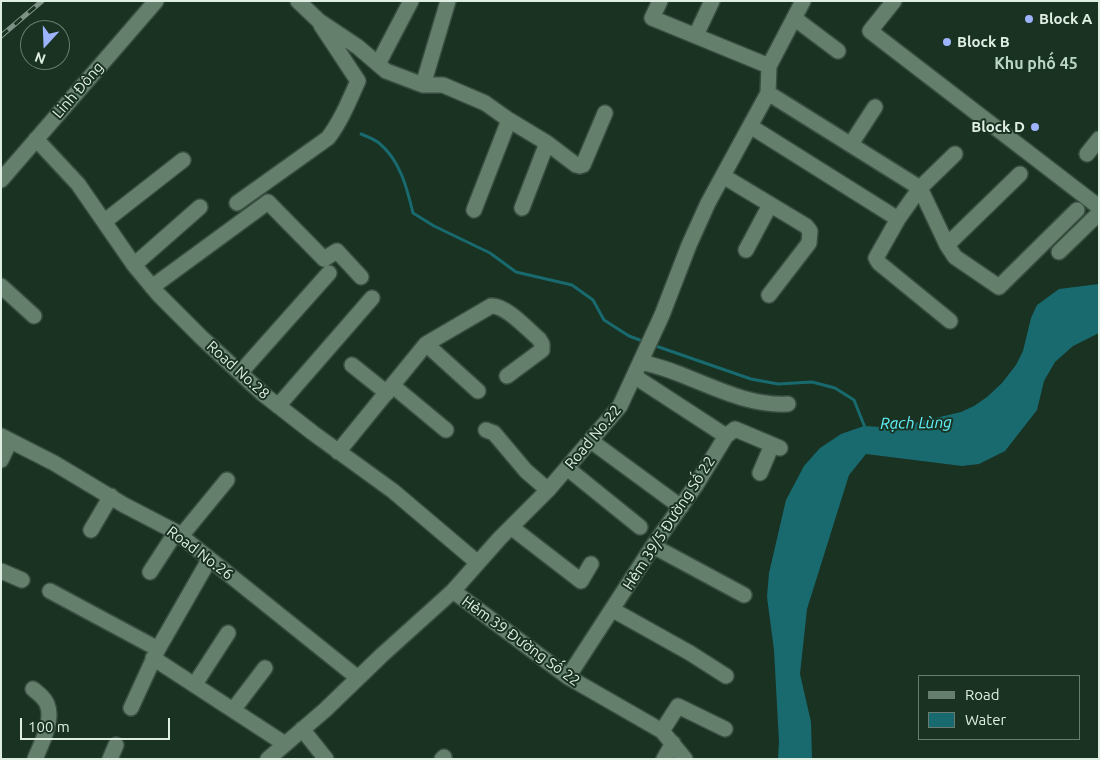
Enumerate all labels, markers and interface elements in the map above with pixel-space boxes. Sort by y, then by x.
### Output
place label: Block A [1039,10,1092,28]
marker: Block A [1023,13,1035,25]
north arrow [20,20,70,70]
place label: Block B [957,33,1010,51]
marker: Block B [941,36,953,48]
text: N [33,49,48,67]
district label: Khu phố 45 [994,54,1078,74]
street label: Linh Đông [49,58,107,122]
place label: Block D [971,118,1025,136]
marker: Block D [1029,121,1041,133]
street label: Road No.28 [203,337,273,403]
street label: Road No.22 [561,401,625,473]
water label: Rạch Lùng [880,413,952,433]
street label: Hẻm 39/5 Đường Số 22 [619,453,719,593]
street label: Road No.26 [163,522,237,584]
street label: Hẻm 39 Đường Số 22 [458,592,584,690]
legend [918,675,1080,740]
text: Road [965,686,1000,703]
scale bar [22,708,172,740]
text: Water [965,711,1006,728]
text: 100 m [28,718,70,735]

